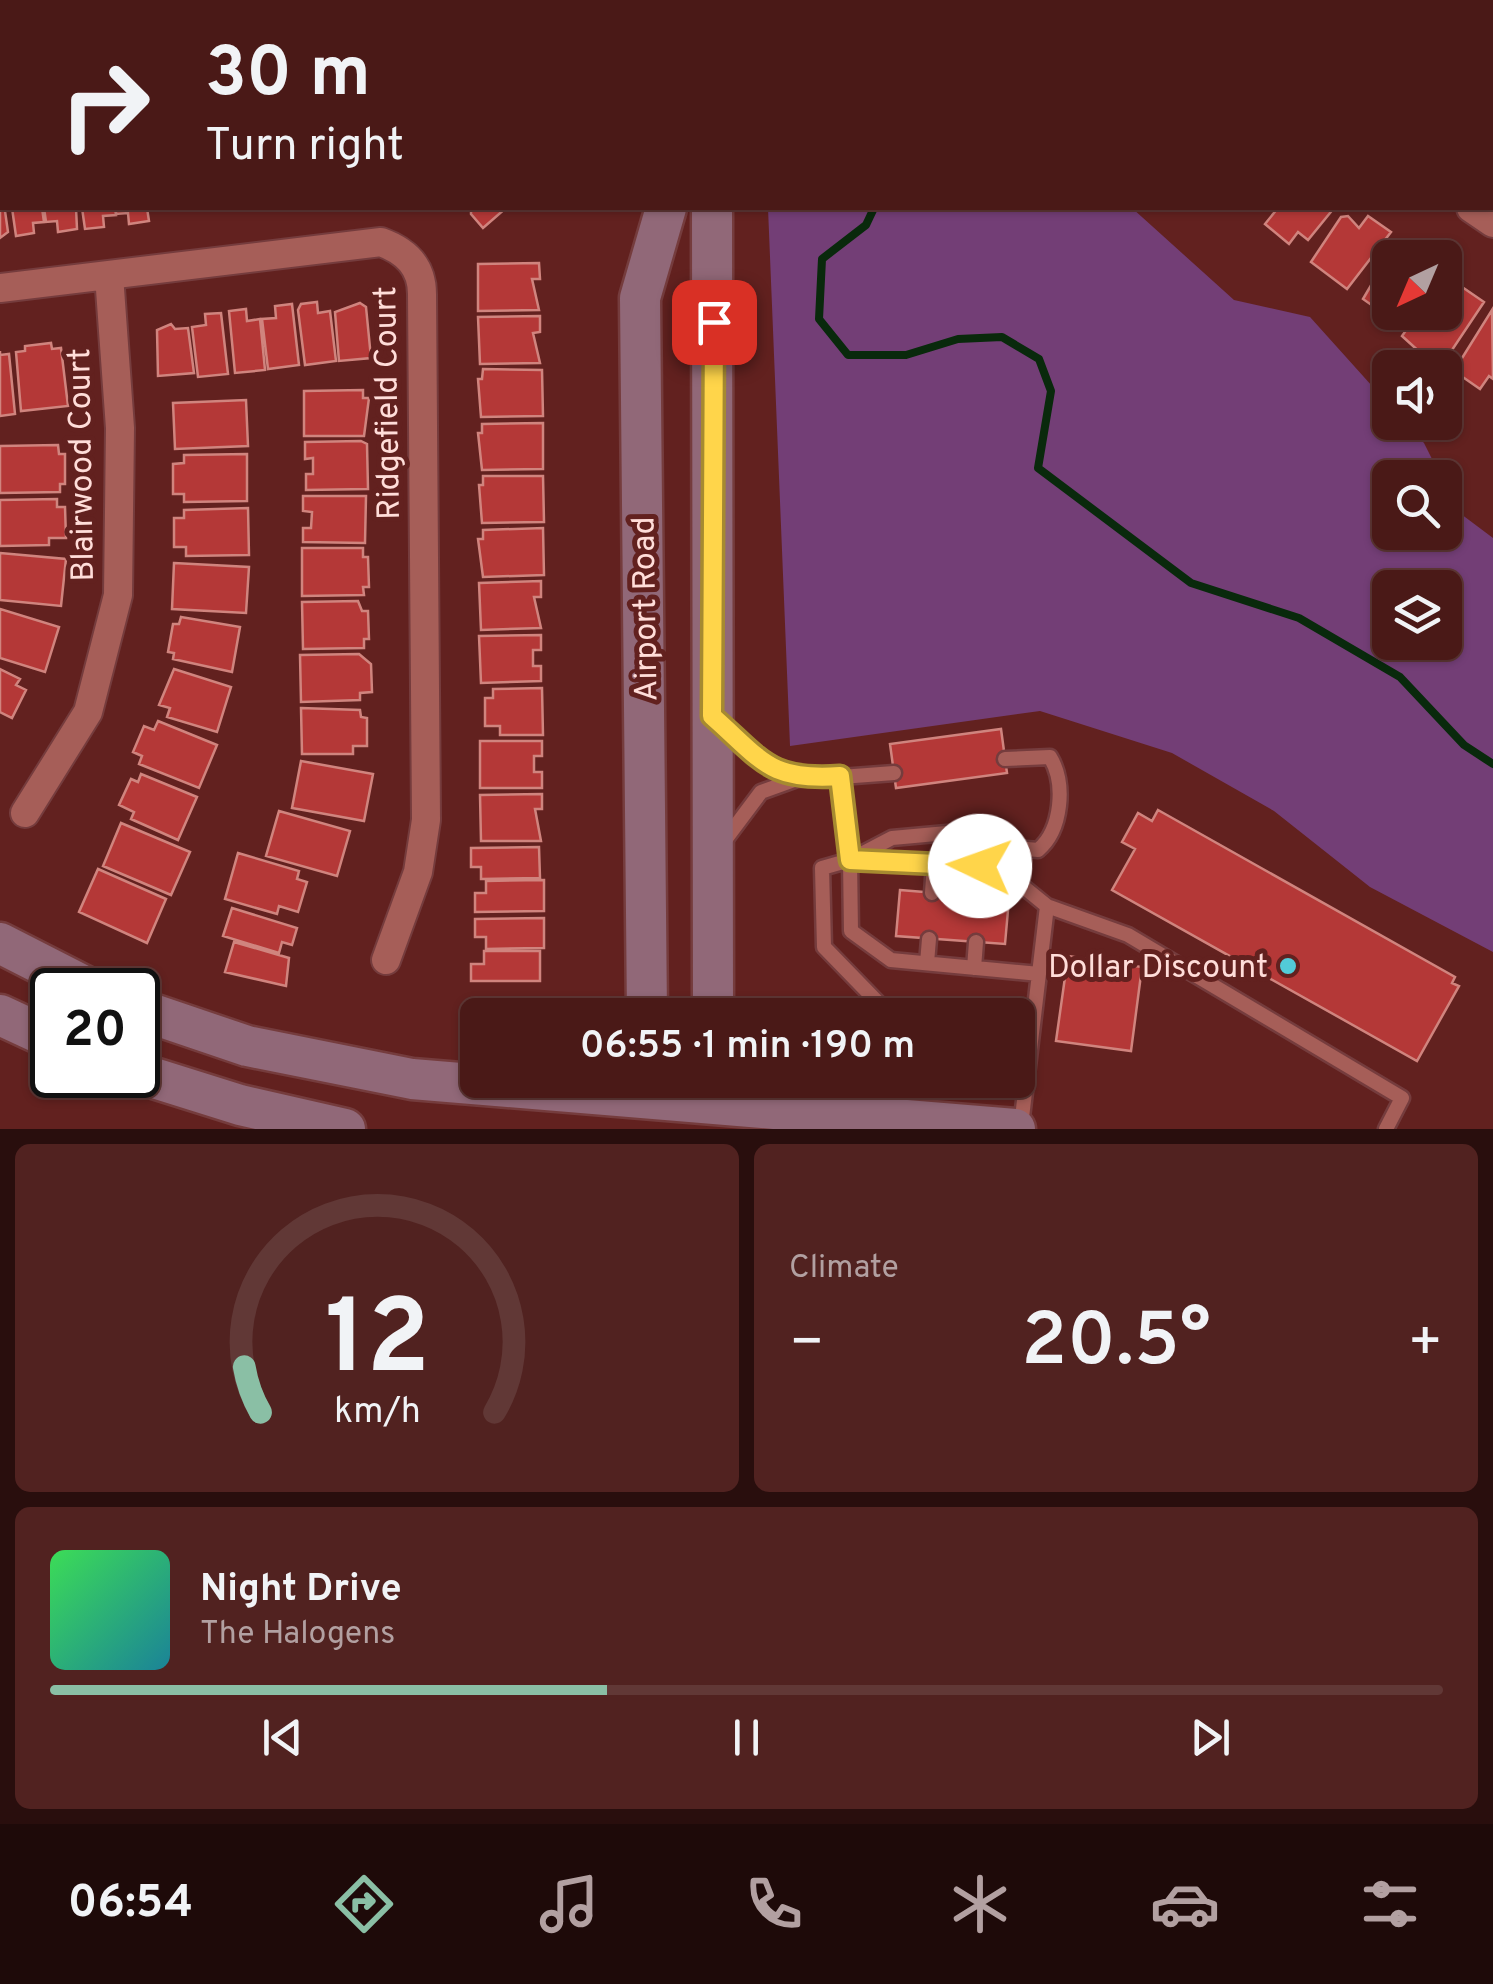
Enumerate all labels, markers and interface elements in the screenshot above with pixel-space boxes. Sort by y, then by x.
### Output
text: 30 m [205,32,371,121]
icon: right [40,40,170,170]
text: Turn right [205,119,404,176]
north arrow [1372,240,1462,330]
map controls [1372,240,1462,660]
pin [672,280,757,365]
street label: Ridgefield Court [367,286,411,520]
icon: arrive [687,295,742,350]
street label: Blairwood Court [61,348,105,582]
button: sound [1372,350,1462,440]
button: search [1372,460,1462,550]
street label: Airport Road [625,516,669,702]
button: layers [1372,570,1462,660]
position arrow [928,814,1032,918]
place label: Dollar Discount [1048,949,1268,989]
marker: Dollar Discount [1277,955,1299,977]
speed limit sign: 20 [30,968,160,1098]
text: 06:55 · 1 min · 190 m [580,1023,915,1072]
text: Climate [789,1249,899,1289]
text: 12 [324,1278,430,1410]
text: 20.5° [1021,1297,1211,1392]
text: − [789,1310,824,1380]
text: + [1408,1310,1443,1380]
text: km/h [334,1390,420,1436]
text: Night Drive [200,1566,402,1615]
text: The Halogens [200,1615,395,1655]
icon: previous [255,1710,310,1765]
icon: pause [719,1710,774,1765]
icon: next [1183,1710,1238,1765]
icon: directions [329,1869,399,1939]
icon: music [534,1869,604,1939]
icon: phone [739,1869,809,1939]
icon: climate [945,1869,1015,1939]
icon: car [1150,1869,1220,1939]
icon: filters [1355,1869,1425,1939]
text: 06:54 [68,1876,193,1933]

